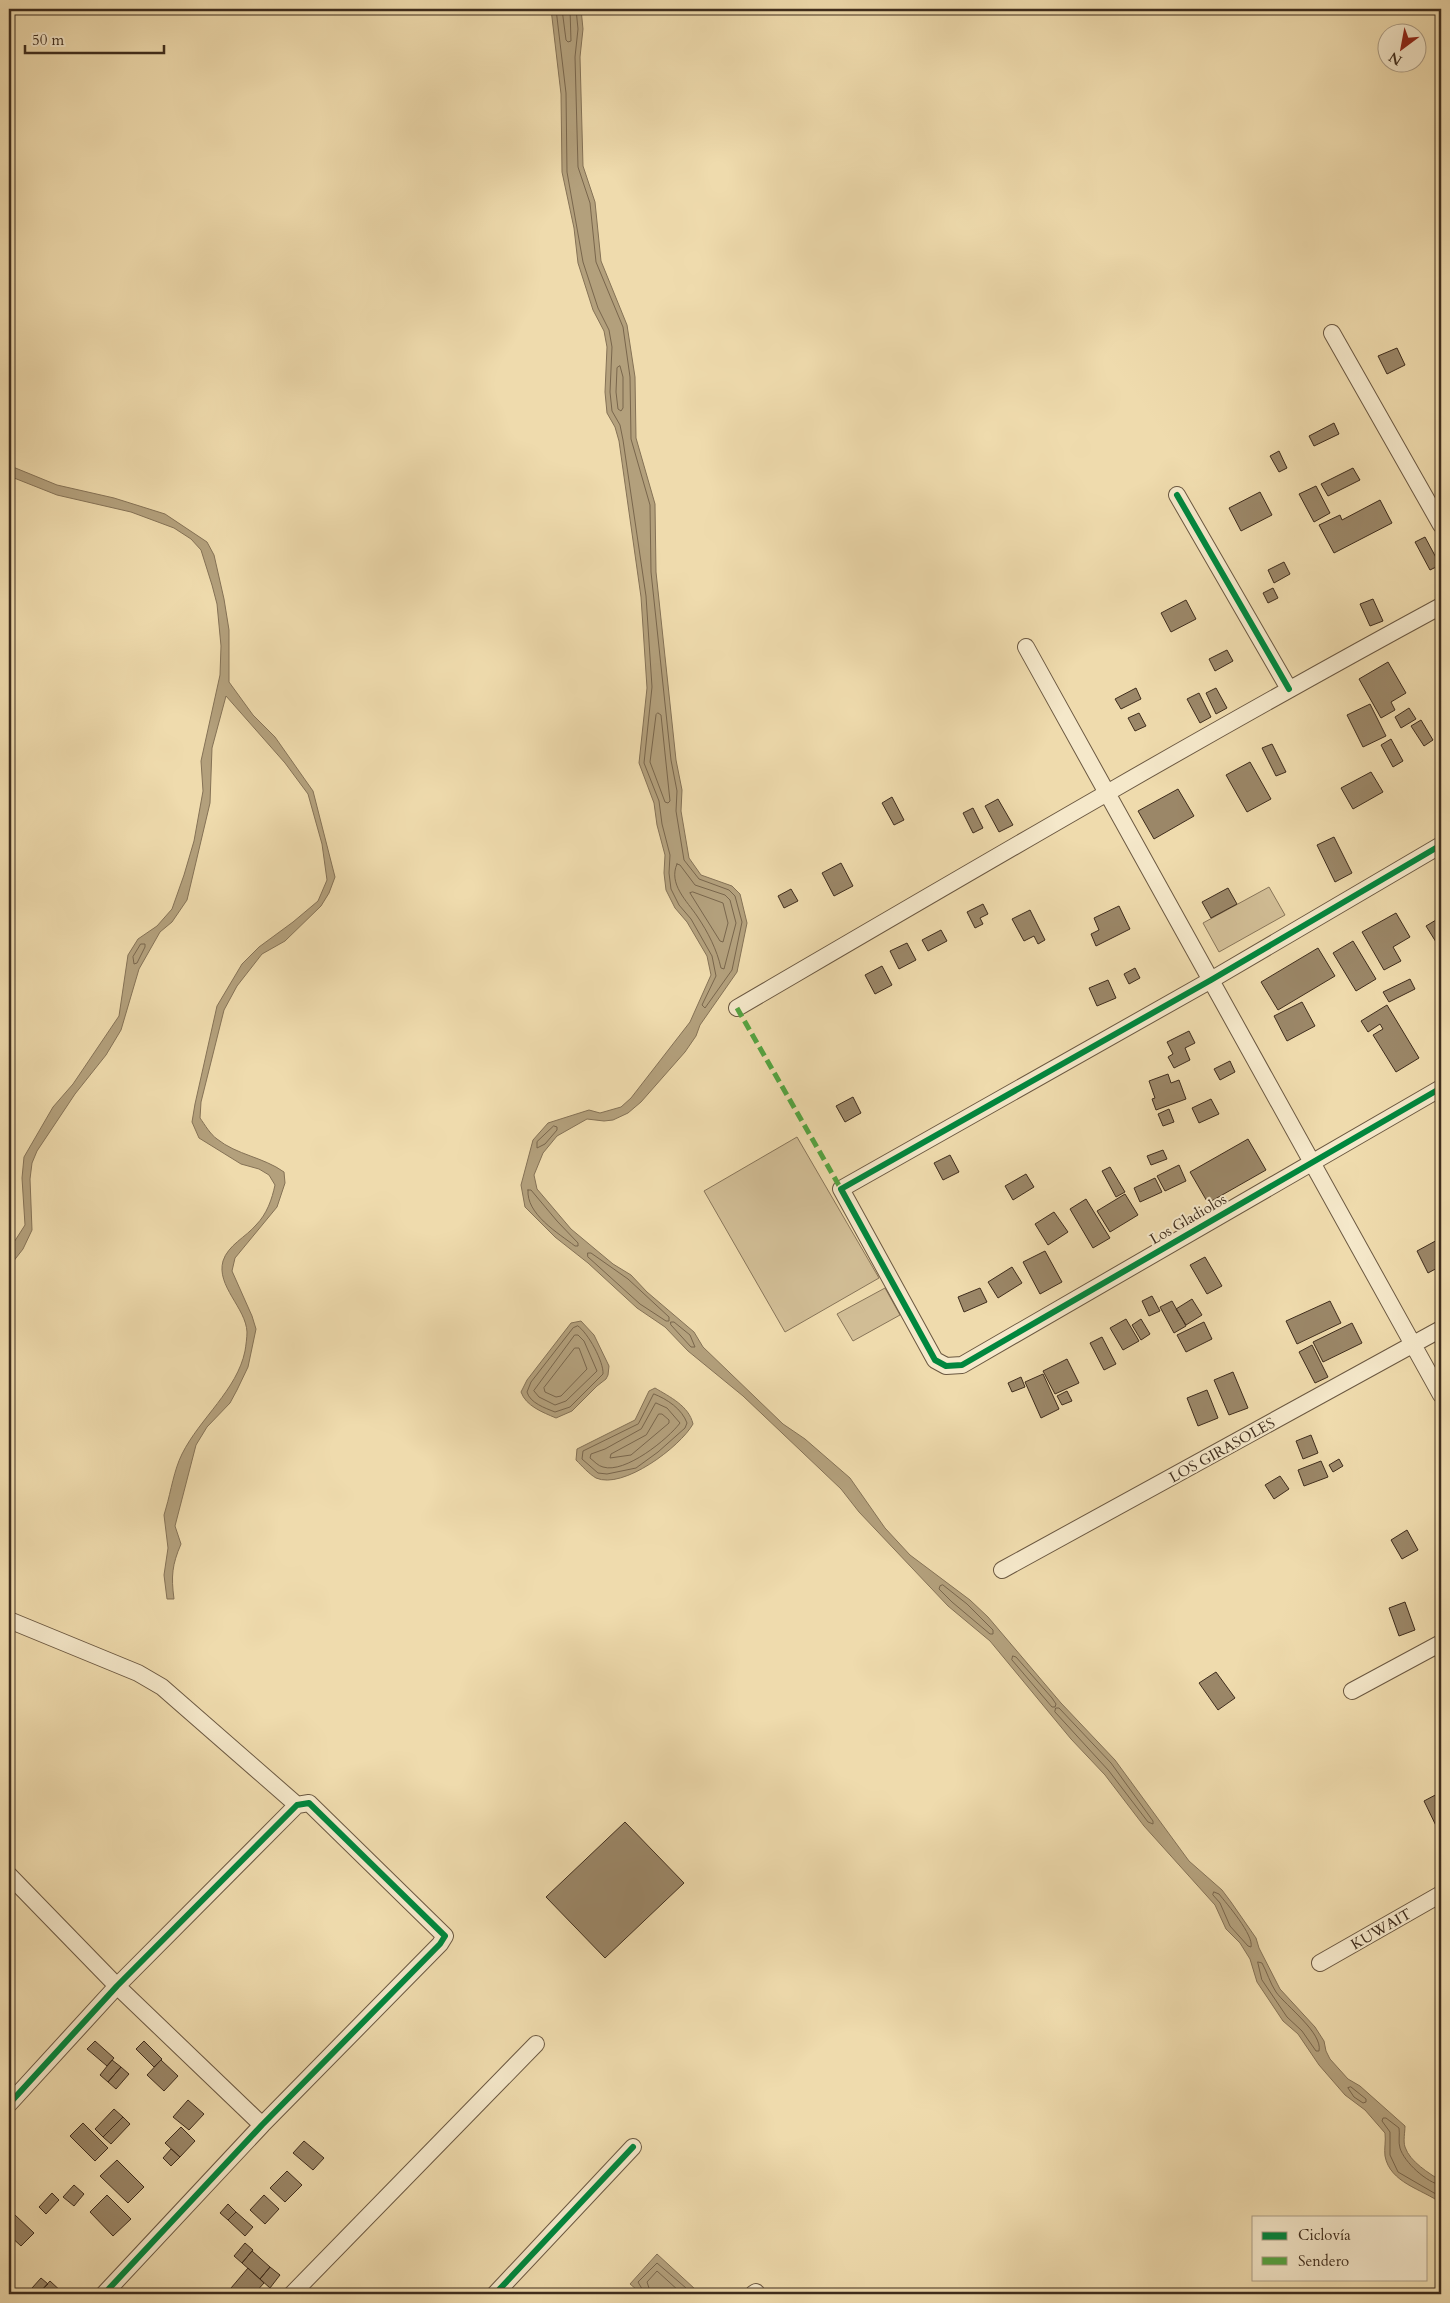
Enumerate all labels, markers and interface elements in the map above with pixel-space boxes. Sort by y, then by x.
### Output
scale bar [25,22,164,54]
north arrow [1378,22,1428,72]
text: 50 m [32,30,64,50]
text: N [1385,47,1406,70]
street label: Los Gladiolos [1146,1189,1230,1249]
street label: LOS GIRASOLES [1166,1413,1278,1487]
street label: KUWAIT [1347,1904,1415,1954]
legend [1252,2216,1428,2280]
text: Ciclovía [1298,2225,1351,2245]
text: Sendero [1298,2251,1349,2271]

